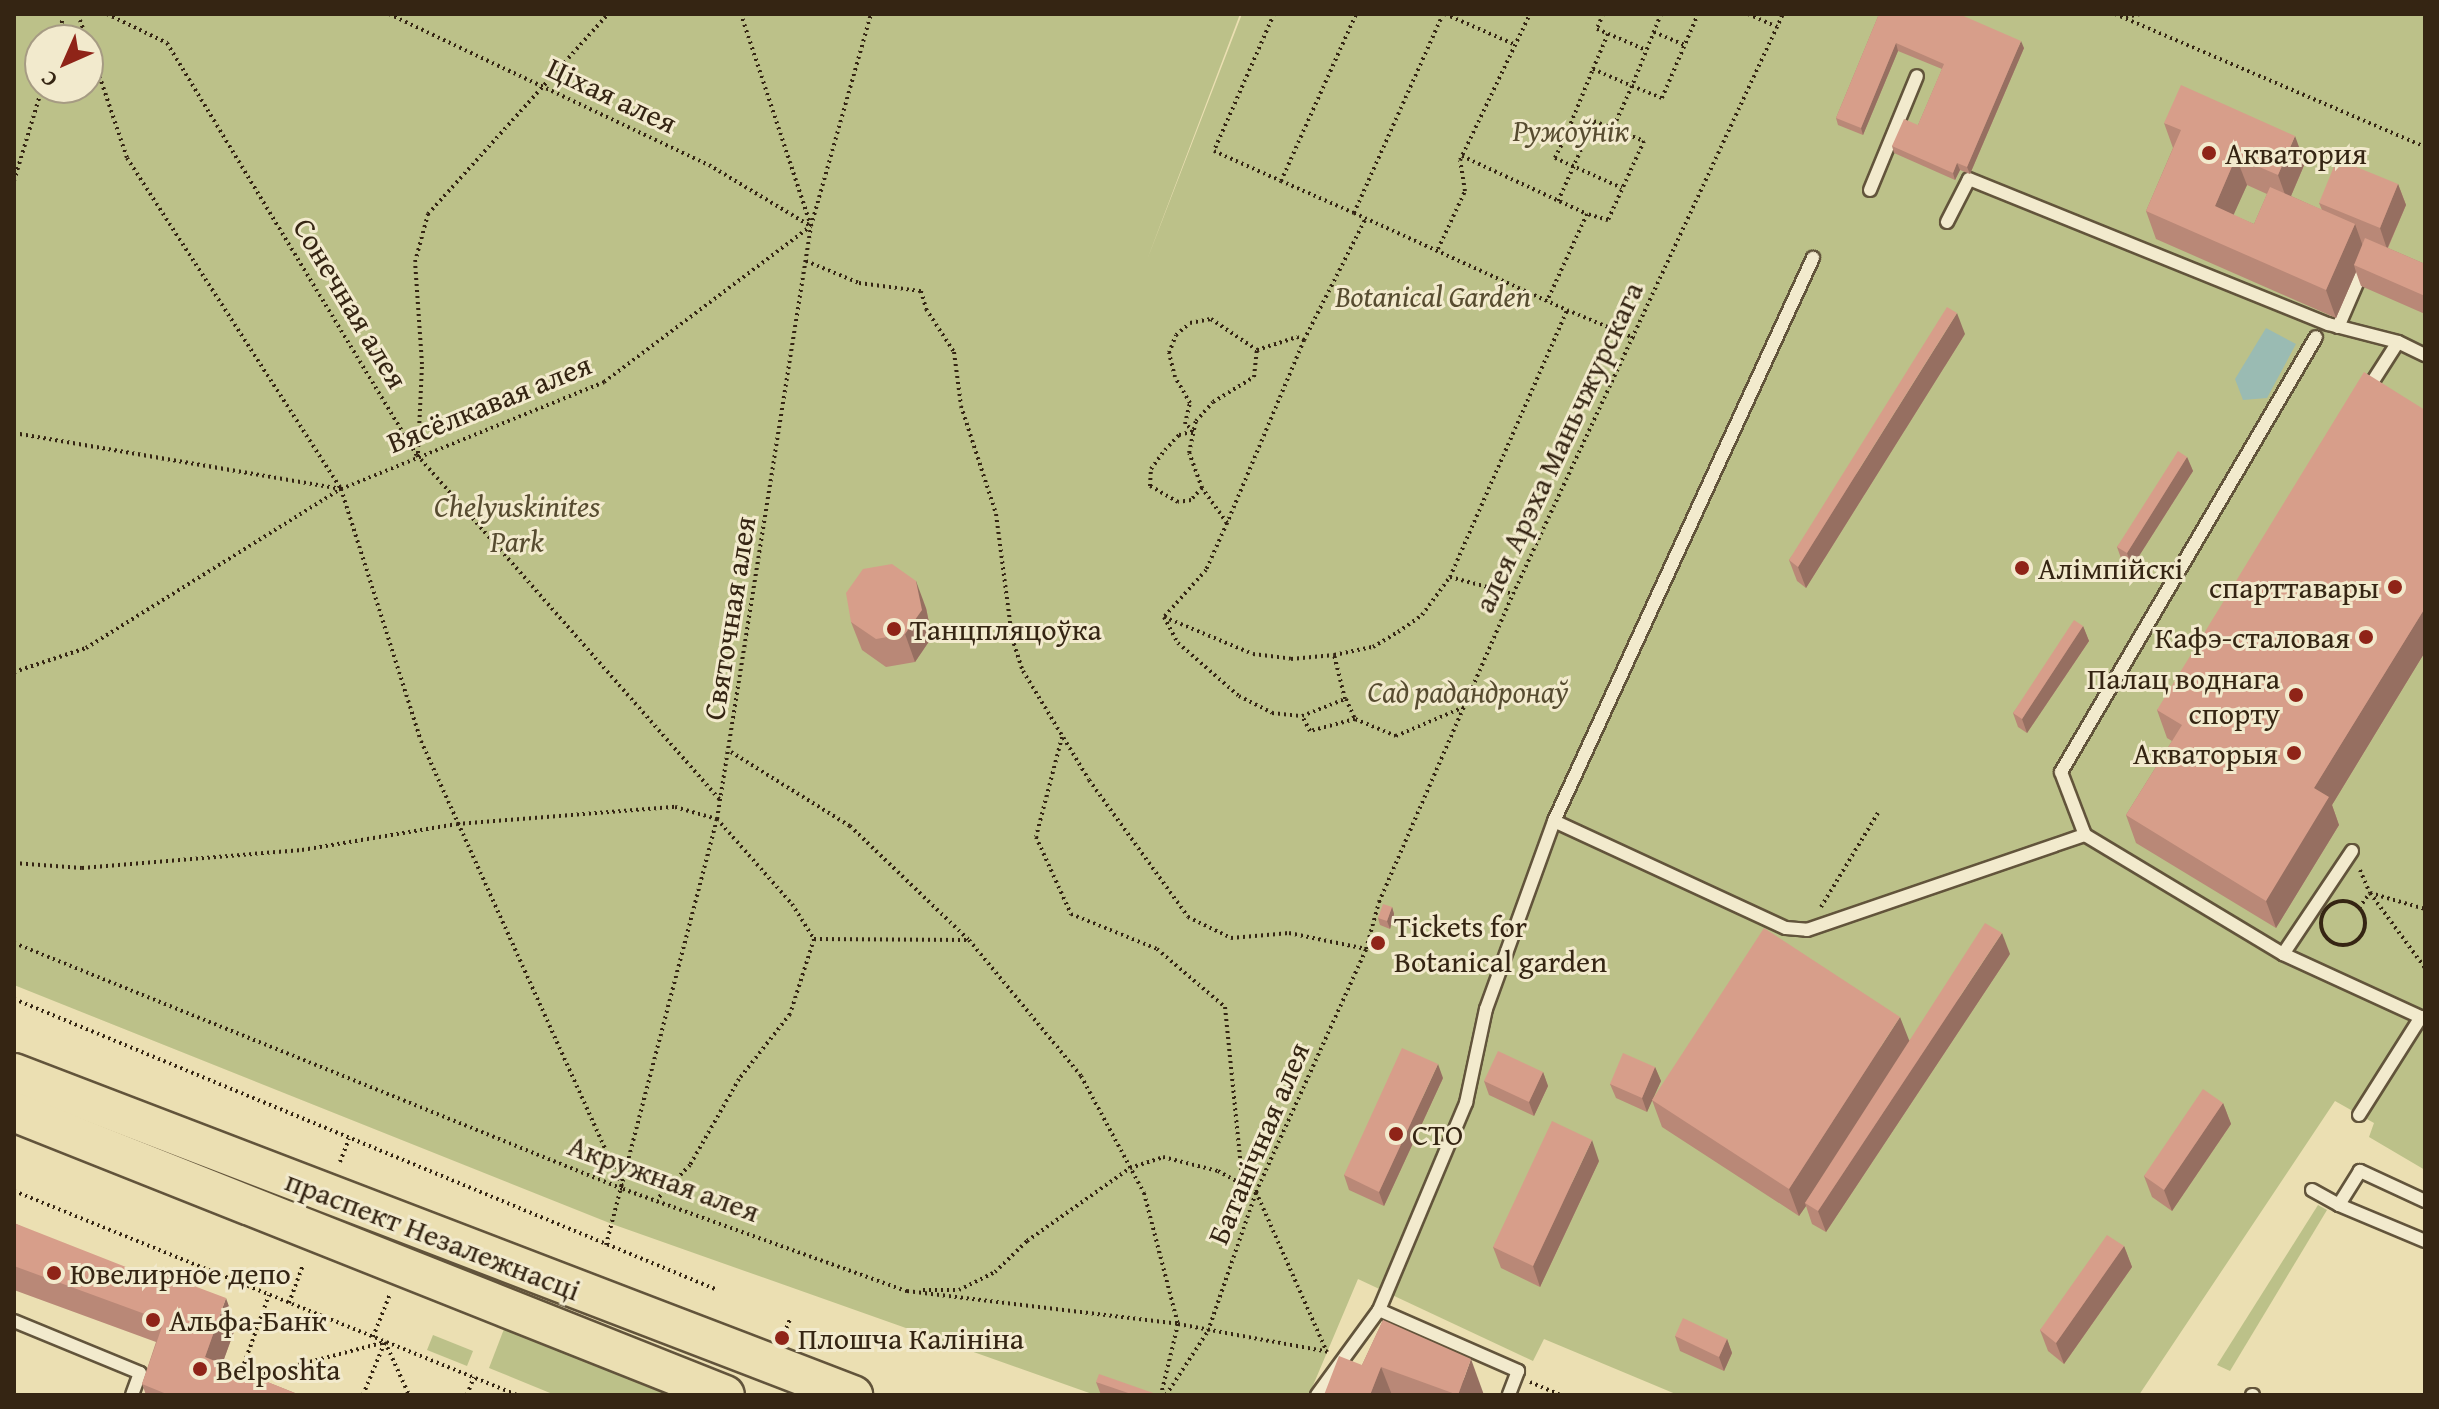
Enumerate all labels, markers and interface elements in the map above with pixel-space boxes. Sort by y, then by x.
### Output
north arrow [24,24,104,104]
street label: Ціхая алея [541,49,683,141]
text: С [33,64,64,95]
park label: Ружоўнік [1513,112,1629,148]
place label: Акватория [2225,135,2367,171]
marker: Акватория [2200,144,2218,162]
street label: Сонечная алея [286,211,416,395]
street label: алея Арэха Маньчжурскага [1466,276,1650,618]
park label: Botanical Garden [1335,278,1531,314]
street label: Вясёлкавая алея [382,346,596,460]
park label: Chelyuskinites Park [434,488,600,558]
street label: Святочная алея [695,514,763,722]
place label: Алімпійскі [2038,550,2183,586]
marker: Алімпійскі [2013,559,2031,577]
place label: спарттавары [2209,569,2379,605]
marker: спарттавары [2386,578,2404,596]
place label: Танцпляцоўка [910,611,1102,647]
place label: Кафэ-сталовая [2155,619,2350,655]
marker: Танцпляцоўка [885,620,903,638]
marker: Кафэ-сталовая [2357,628,2375,646]
place label: Палац воднага спорту [2087,660,2280,730]
park label: Сад радандронаў [1367,673,1569,709]
marker: Палац воднага спорту [2287,686,2305,704]
place label: Акваторыя [2133,735,2278,771]
marker: Акваторыя [2285,744,2303,762]
place label: Tickets for Botanical garden [1394,908,1607,978]
marker: Tickets for Botanical garden [1369,934,1387,952]
street label: Батанічная алея [1199,1037,1317,1249]
place label: СТО [1412,1116,1463,1152]
marker: СТО [1387,1125,1405,1143]
street label: Акружная алея [563,1127,765,1229]
street label: праспект Незалежнасці [281,1162,585,1308]
place label: Ювелирное депо [70,1255,291,1291]
marker: Ювелирное депо [45,1264,63,1282]
place label: Альфа-Банк [169,1302,327,1338]
marker: Альфа-Банк [144,1311,162,1329]
place label: Плошча Калініна [798,1320,1024,1356]
marker: Плошча Калініна [773,1329,791,1347]
place label: Belposhta [216,1351,341,1387]
marker: Belposhta [191,1360,209,1378]

